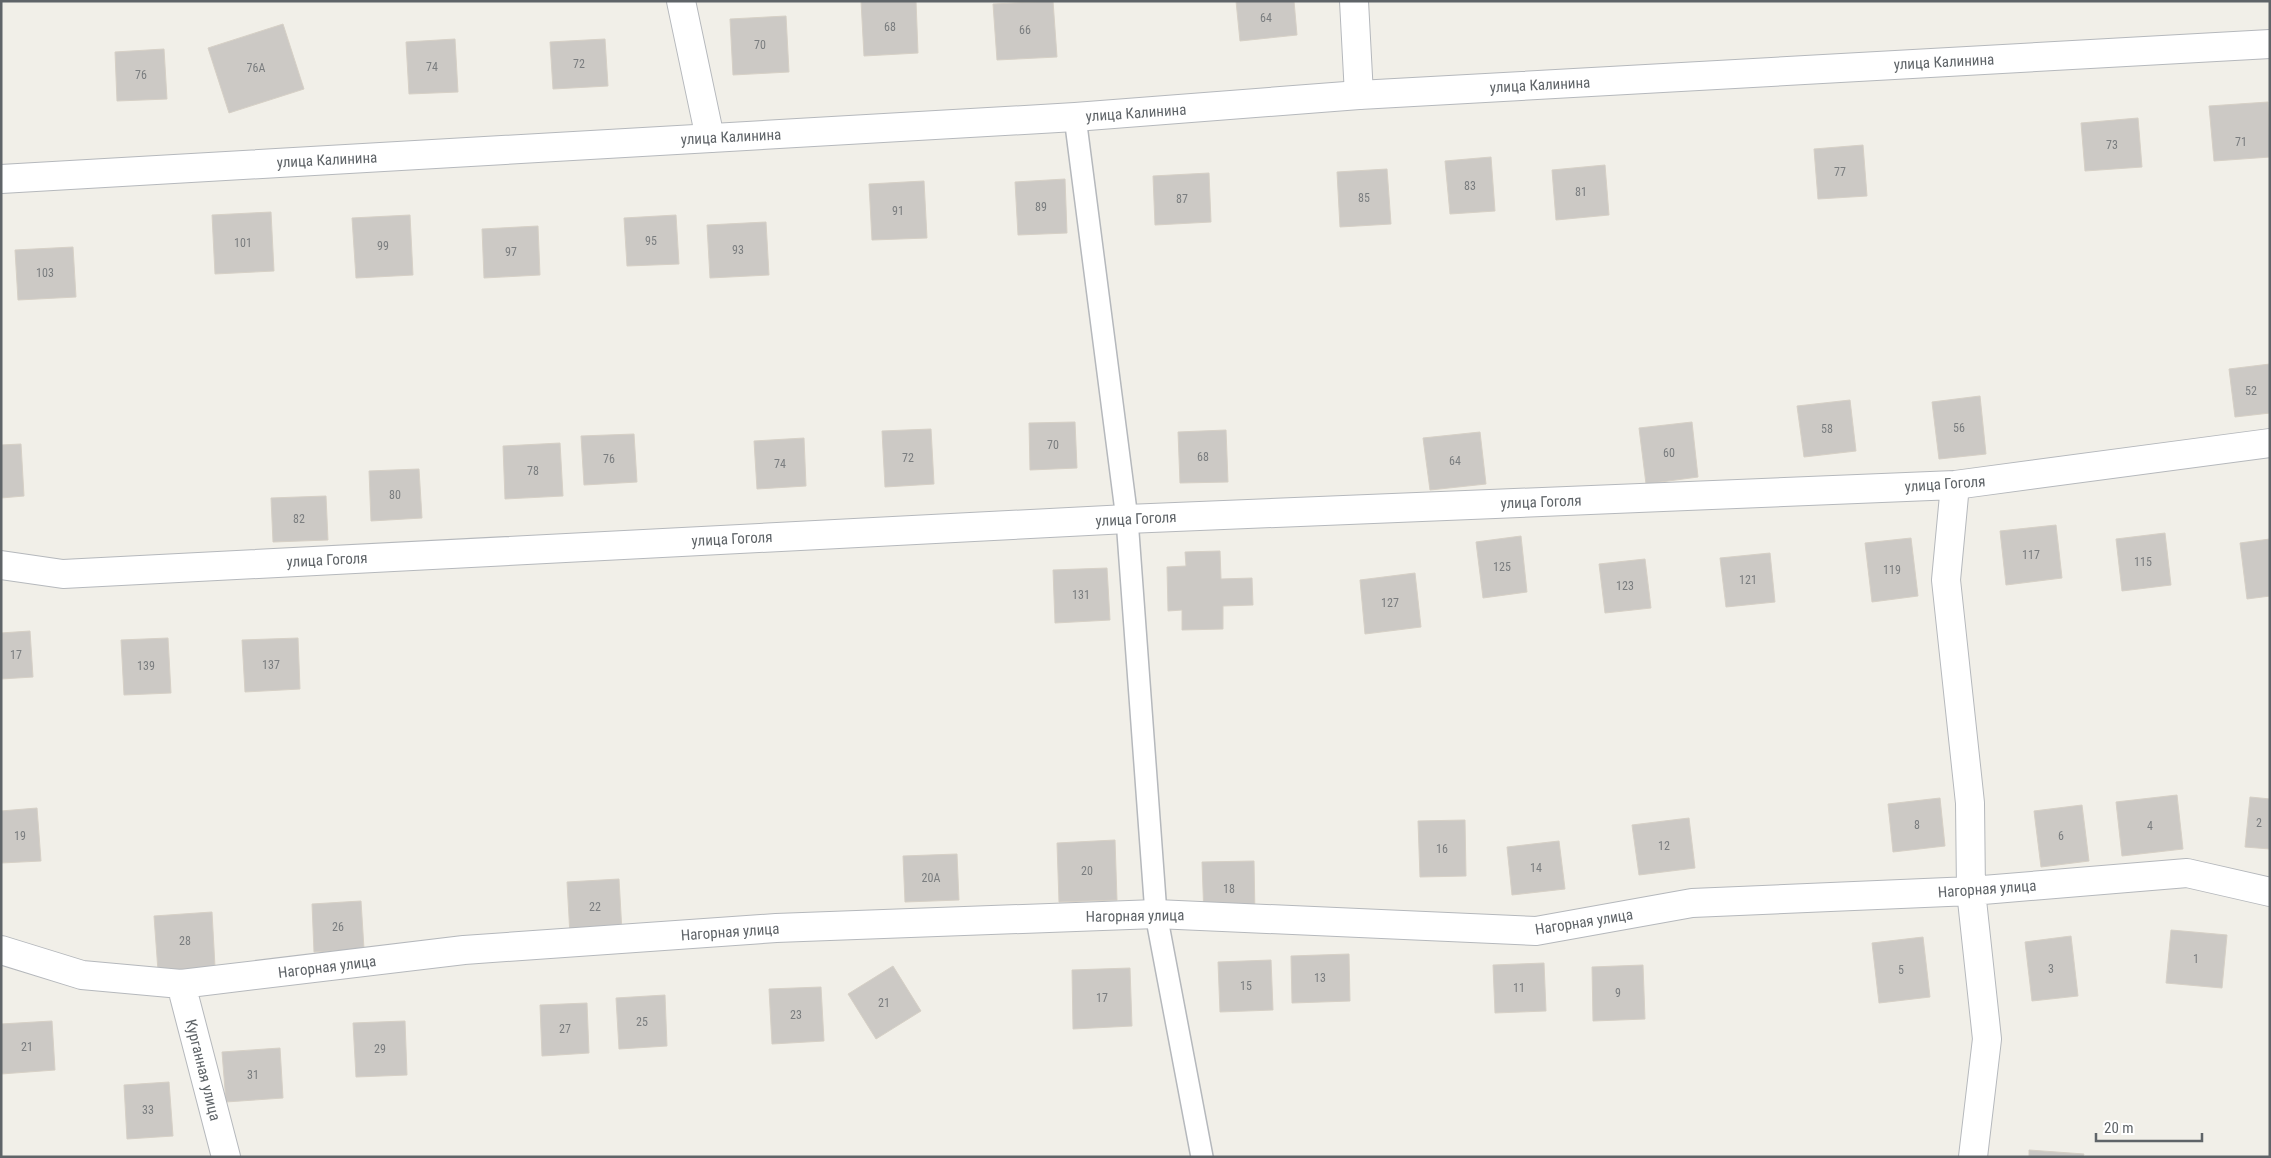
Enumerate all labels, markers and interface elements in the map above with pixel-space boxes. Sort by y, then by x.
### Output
house number: 64 [1260,11,1272,25]
house number: 68 [884,20,896,34]
house number: 66 [1019,23,1031,37]
house number: 70 [754,38,766,52]
street label: улица Калинина [1893,50,1995,74]
house number: 72 [573,57,585,71]
house number: 74 [426,60,438,74]
house number: 76А [247,61,265,75]
house number: 76 [135,68,147,82]
street label: улица Калинина [1489,73,1591,97]
street label: улица Калинина [1085,101,1187,125]
street label: улица Калинина [680,125,782,149]
house number: 71 [2235,135,2247,149]
house number: 73 [2106,138,2118,152]
street label: улица Калинина [276,148,378,172]
house number: 77 [1834,165,1846,179]
house number: 83 [1464,179,1476,193]
house number: 81 [1575,185,1587,199]
house number: 85 [1358,191,1370,205]
house number: 87 [1176,192,1188,206]
house number: 89 [1035,200,1047,214]
house number: 91 [892,204,904,218]
house number: 95 [645,234,657,248]
house number: 101 [234,236,252,250]
house number: 99 [377,239,389,253]
house number: 93 [732,243,744,257]
house number: 97 [505,245,517,259]
house number: 103 [36,266,54,280]
house number: 52 [2245,384,2257,398]
house number: 56 [1953,421,1965,435]
house number: 58 [1821,422,1833,436]
house number: 70 [1047,438,1059,452]
house number: 60 [1663,446,1675,460]
house number: 68 [1197,450,1209,464]
house number: 72 [902,451,914,465]
house number: 76 [603,452,615,466]
house number: 64 [1449,454,1461,468]
house number: 74 [774,457,786,471]
house number: 78 [527,464,539,478]
street label: улица Гоголя [1904,472,1986,496]
house number: 80 [389,488,401,502]
street label: улица Гоголя [1500,492,1582,512]
street label: улица Гоголя [1095,508,1177,530]
house number: 82 [293,512,305,526]
street label: улица Гоголя [691,528,773,550]
house number: 117 [2022,548,2040,562]
street label: улица Гоголя [286,549,368,571]
house number: 115 [2134,555,2152,569]
house number: 125 [1493,560,1511,574]
house number: 119 [1883,563,1901,577]
house number: 121 [1739,573,1757,587]
house number: 123 [1616,579,1634,593]
house number: 131 [1072,588,1090,602]
house number: 127 [1381,596,1399,610]
house number: 17 [10,648,22,662]
house number: 137 [262,658,280,672]
house number: 139 [137,659,155,673]
house number: 2 [2256,816,2262,830]
house number: 8 [1914,818,1920,832]
house number: 4 [2147,819,2153,833]
house number: 19 [14,829,26,843]
house number: 6 [2058,829,2064,843]
house number: 12 [1658,839,1670,853]
house number: 16 [1436,842,1448,856]
house number: 14 [1530,861,1542,875]
house number: 20 [1081,864,1093,878]
house number: 20А [922,871,940,885]
street label: Нагорная улица [1937,877,2037,901]
house number: 18 [1223,882,1235,896]
house number: 22 [589,900,601,914]
street label: Нагорная улица [1534,905,1634,939]
street label: Нагорная улица [1086,906,1184,926]
house number: 26 [332,920,344,934]
street label: Нагорная улица [680,920,780,944]
house number: 28 [179,934,191,948]
street label: Нагорная улица [277,952,377,982]
house number: 1 [2193,952,2199,966]
house number: 3 [2048,962,2054,976]
house number: 5 [1898,963,1904,977]
house number: 13 [1314,971,1326,985]
house number: 15 [1240,979,1252,993]
house number: 11 [1513,981,1525,995]
house number: 9 [1615,986,1621,1000]
house number: 17 [1096,991,1108,1005]
house number: 21 [878,996,890,1010]
house number: 23 [790,1008,802,1022]
house number: 25 [636,1015,648,1029]
street label: Курганная улица [182,1017,224,1123]
house number: 27 [559,1022,571,1036]
house number: 21 [21,1040,33,1054]
house number: 29 [374,1042,386,1056]
house number: 31 [247,1068,259,1082]
house number: 33 [142,1103,154,1117]
scale bar [2096,1110,2202,1142]
text: 20 m [2104,1119,2134,1137]

